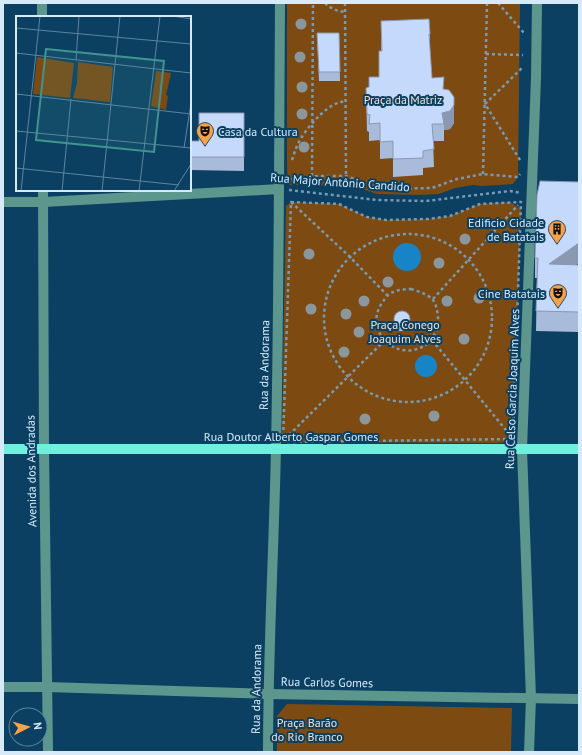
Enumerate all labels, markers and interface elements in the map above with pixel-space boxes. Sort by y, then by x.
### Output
inset map [16,16,191,191]
park label: Praça da Matriz [364,92,442,107]
theatre icon: Casa da Cultura [195,121,215,146]
place label: Casa da Cultura [218,124,298,139]
street label: Rua Major Antônio Candido [270,170,410,194]
place label: Edificio Cidade de Batatais [468,215,544,244]
building icon: Edificio Cidade de Batatais [547,219,567,244]
theatre icon: Cine Batatais [548,283,568,308]
place label: Cine Batatais [478,286,545,301]
street label: Rua Celso Garcia Joaquim Alves [502,309,522,469]
park label: Praça Conego Joaquim Alves [368,317,441,346]
street label: Rua da Andorama [256,320,272,410]
street label: Avenida dos Andradas [23,415,39,527]
street label: Rua Doutor Alberto Gaspar Gomes [204,429,378,444]
street label: Rua da Andorama [248,644,264,734]
street label: Rua Carlos Gomes [281,674,373,690]
north arrow [8,707,48,747]
park label: Praça Barão do Rio Branco [271,715,343,744]
text: N [31,722,45,730]

